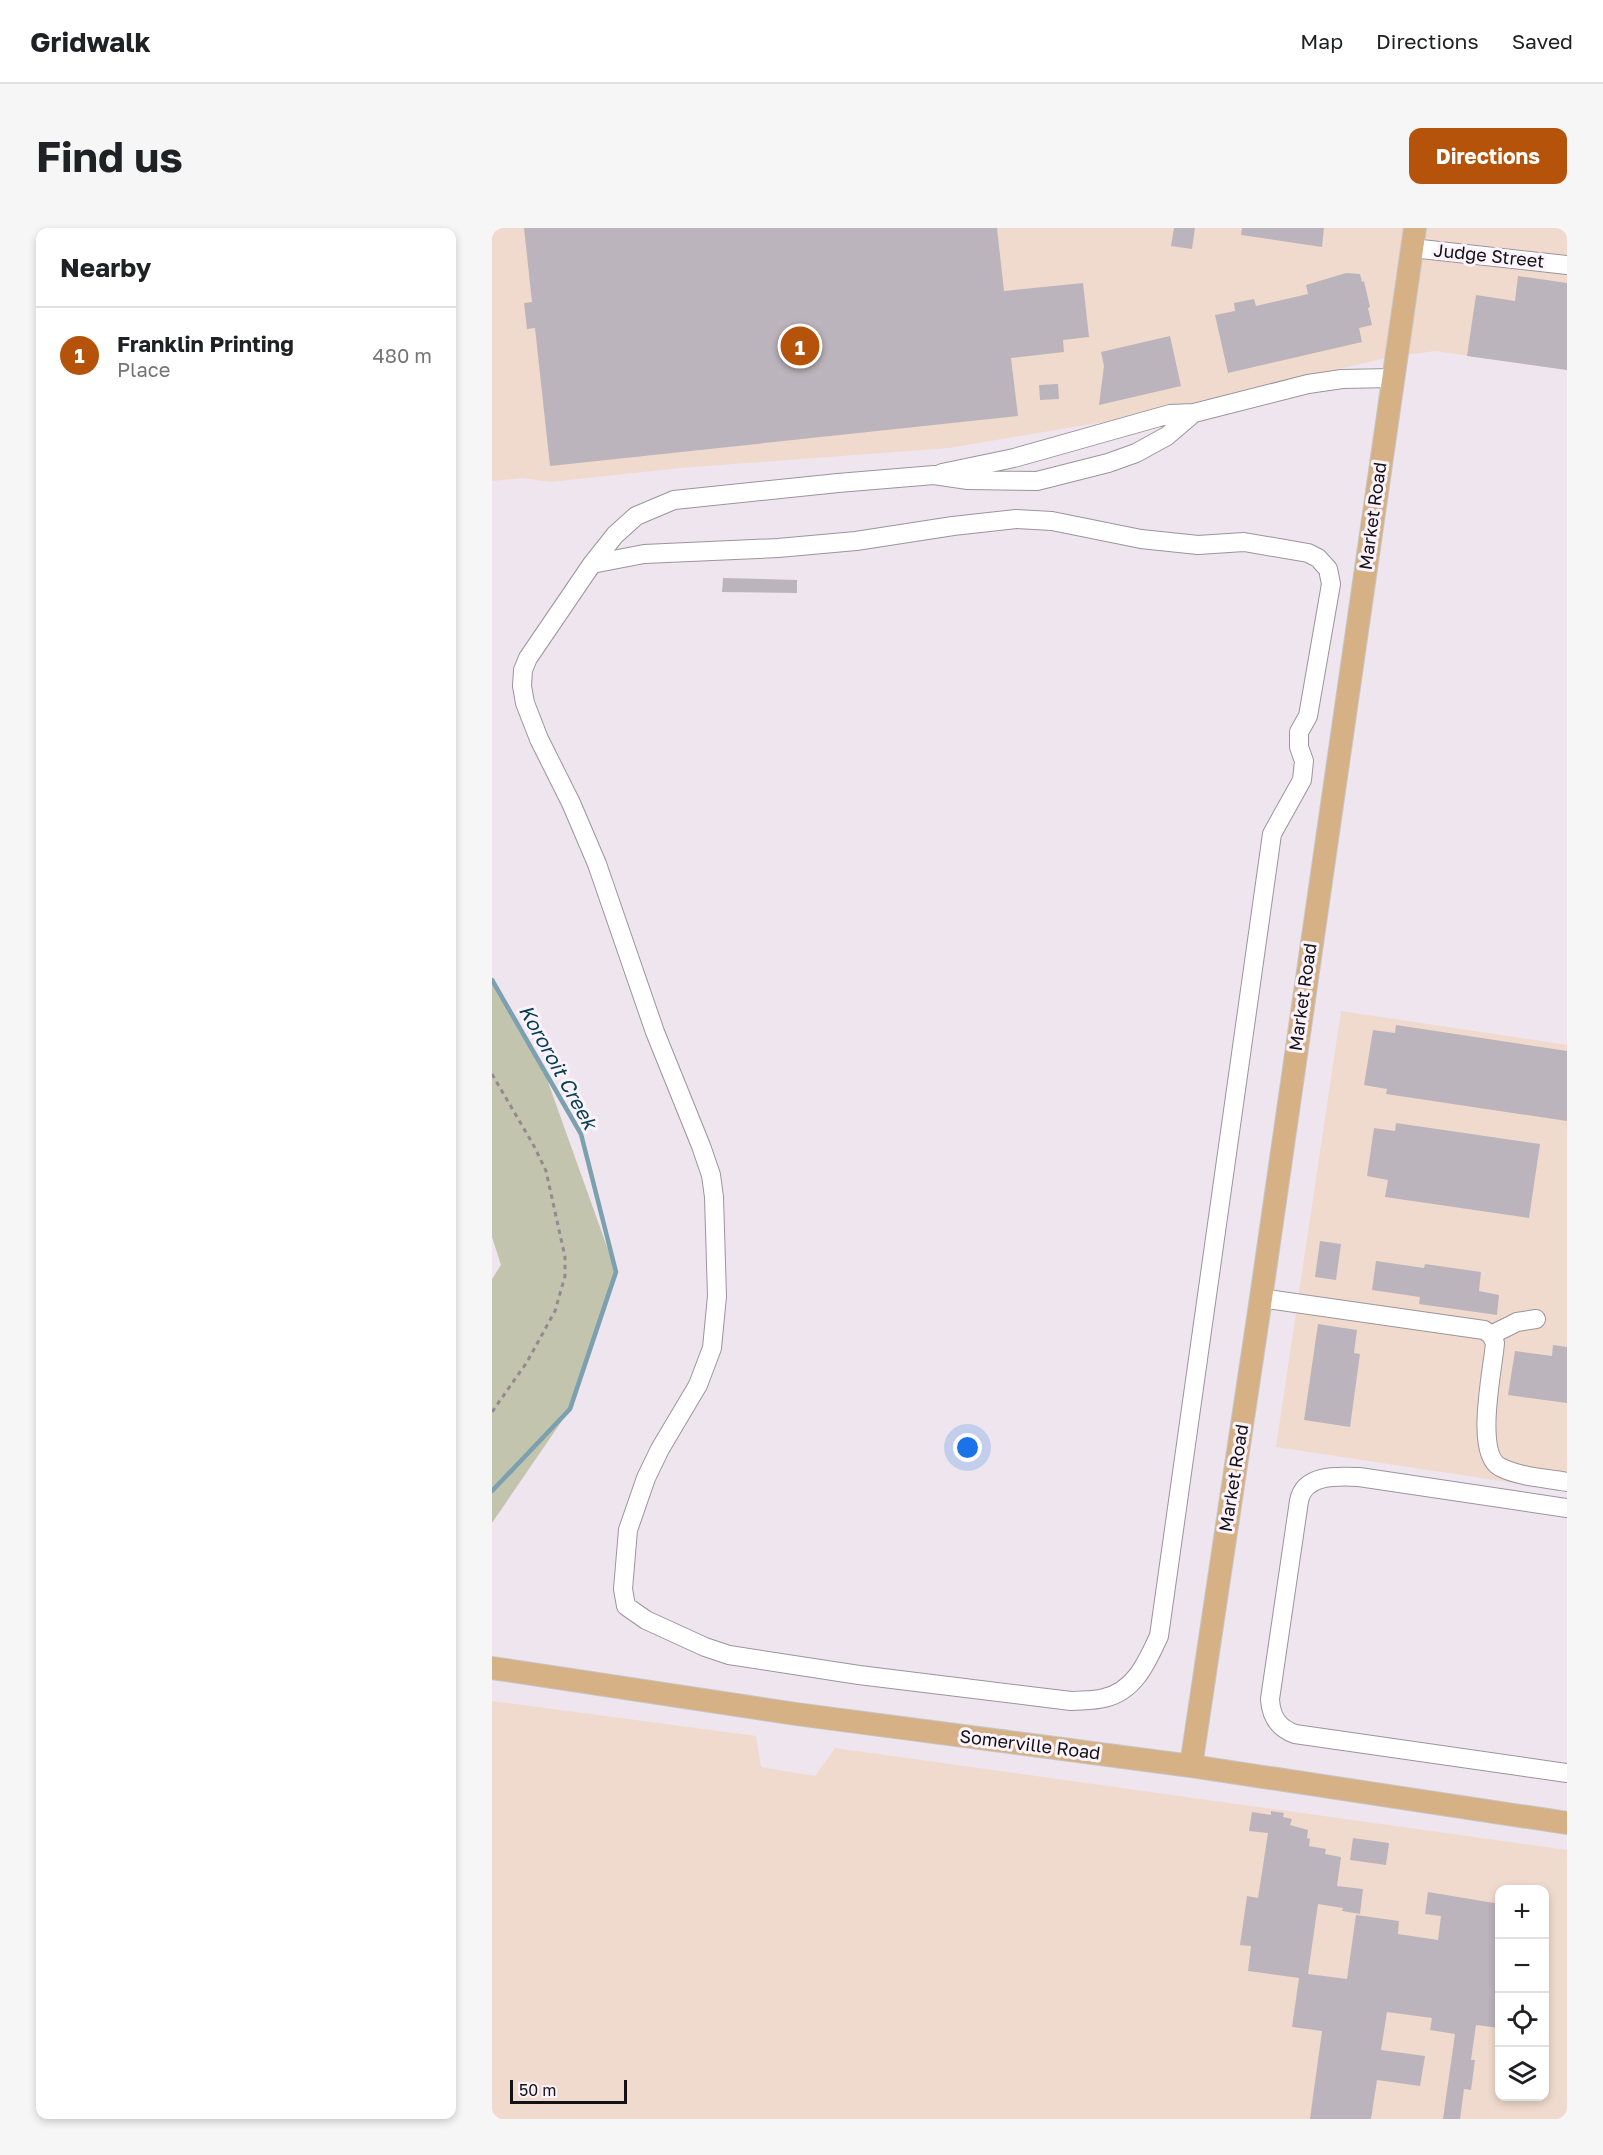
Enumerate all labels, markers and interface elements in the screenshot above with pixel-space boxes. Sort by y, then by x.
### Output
text: Gridwalk [30,25,151,58]
text: Map [1300,28,1343,54]
text: Directions [1376,28,1479,54]
text: Saved [1512,28,1573,54]
button: Directions [1409,128,1567,184]
text: Find us [36,131,183,181]
street label: Judge Street [1433,238,1546,272]
text: Nearby [60,252,151,283]
pin: 1 [780,324,820,368]
text: Franklin Printing [117,330,294,357]
text: 1 [74,343,85,367]
text: 480 m [373,343,432,367]
text: Place [117,357,170,381]
street label: Market Road [1354,460,1390,571]
street label: Market Road [1284,941,1320,1052]
water label: Kororoit Creek [515,1000,604,1135]
street label: Market Road [1214,1422,1252,1533]
your location [953,1433,982,1462]
street label: Somerville Road [959,1724,1102,1764]
map controls [1495,1885,1549,2101]
button: + [1495,1885,1549,1939]
button: − [1495,1939,1549,1993]
button: locate [1495,1993,1549,2047]
button: layers [1495,2047,1549,2101]
scale bar [510,2077,627,2104]
text: 50 m [519,2080,556,2100]

